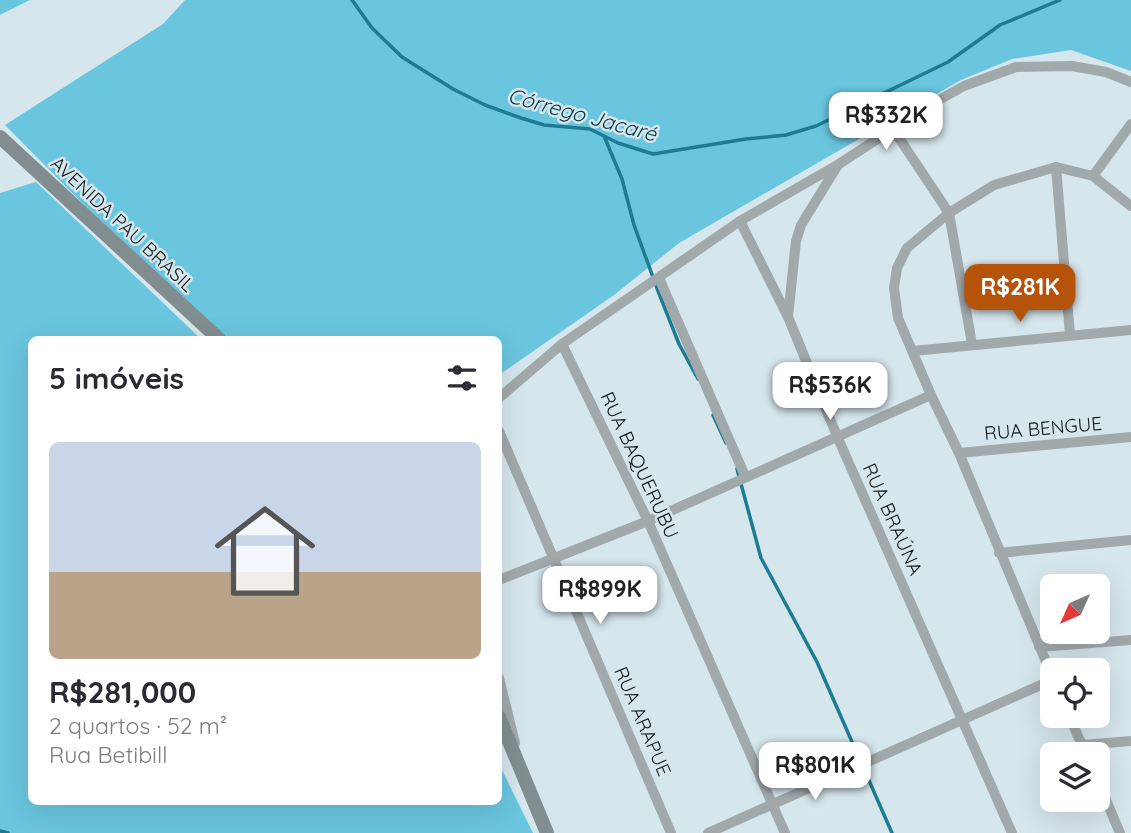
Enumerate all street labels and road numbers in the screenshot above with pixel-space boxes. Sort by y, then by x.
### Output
street label: AVENIDA PAU BRASIL [46,151,200,297]
street label: RUA BAQUERUBU [595,388,685,542]
street label: RUA BENGUE [983,411,1103,445]
street label: RUA BRAÚNA [858,459,928,579]
street label: RUA ARAPUE [609,663,677,779]

